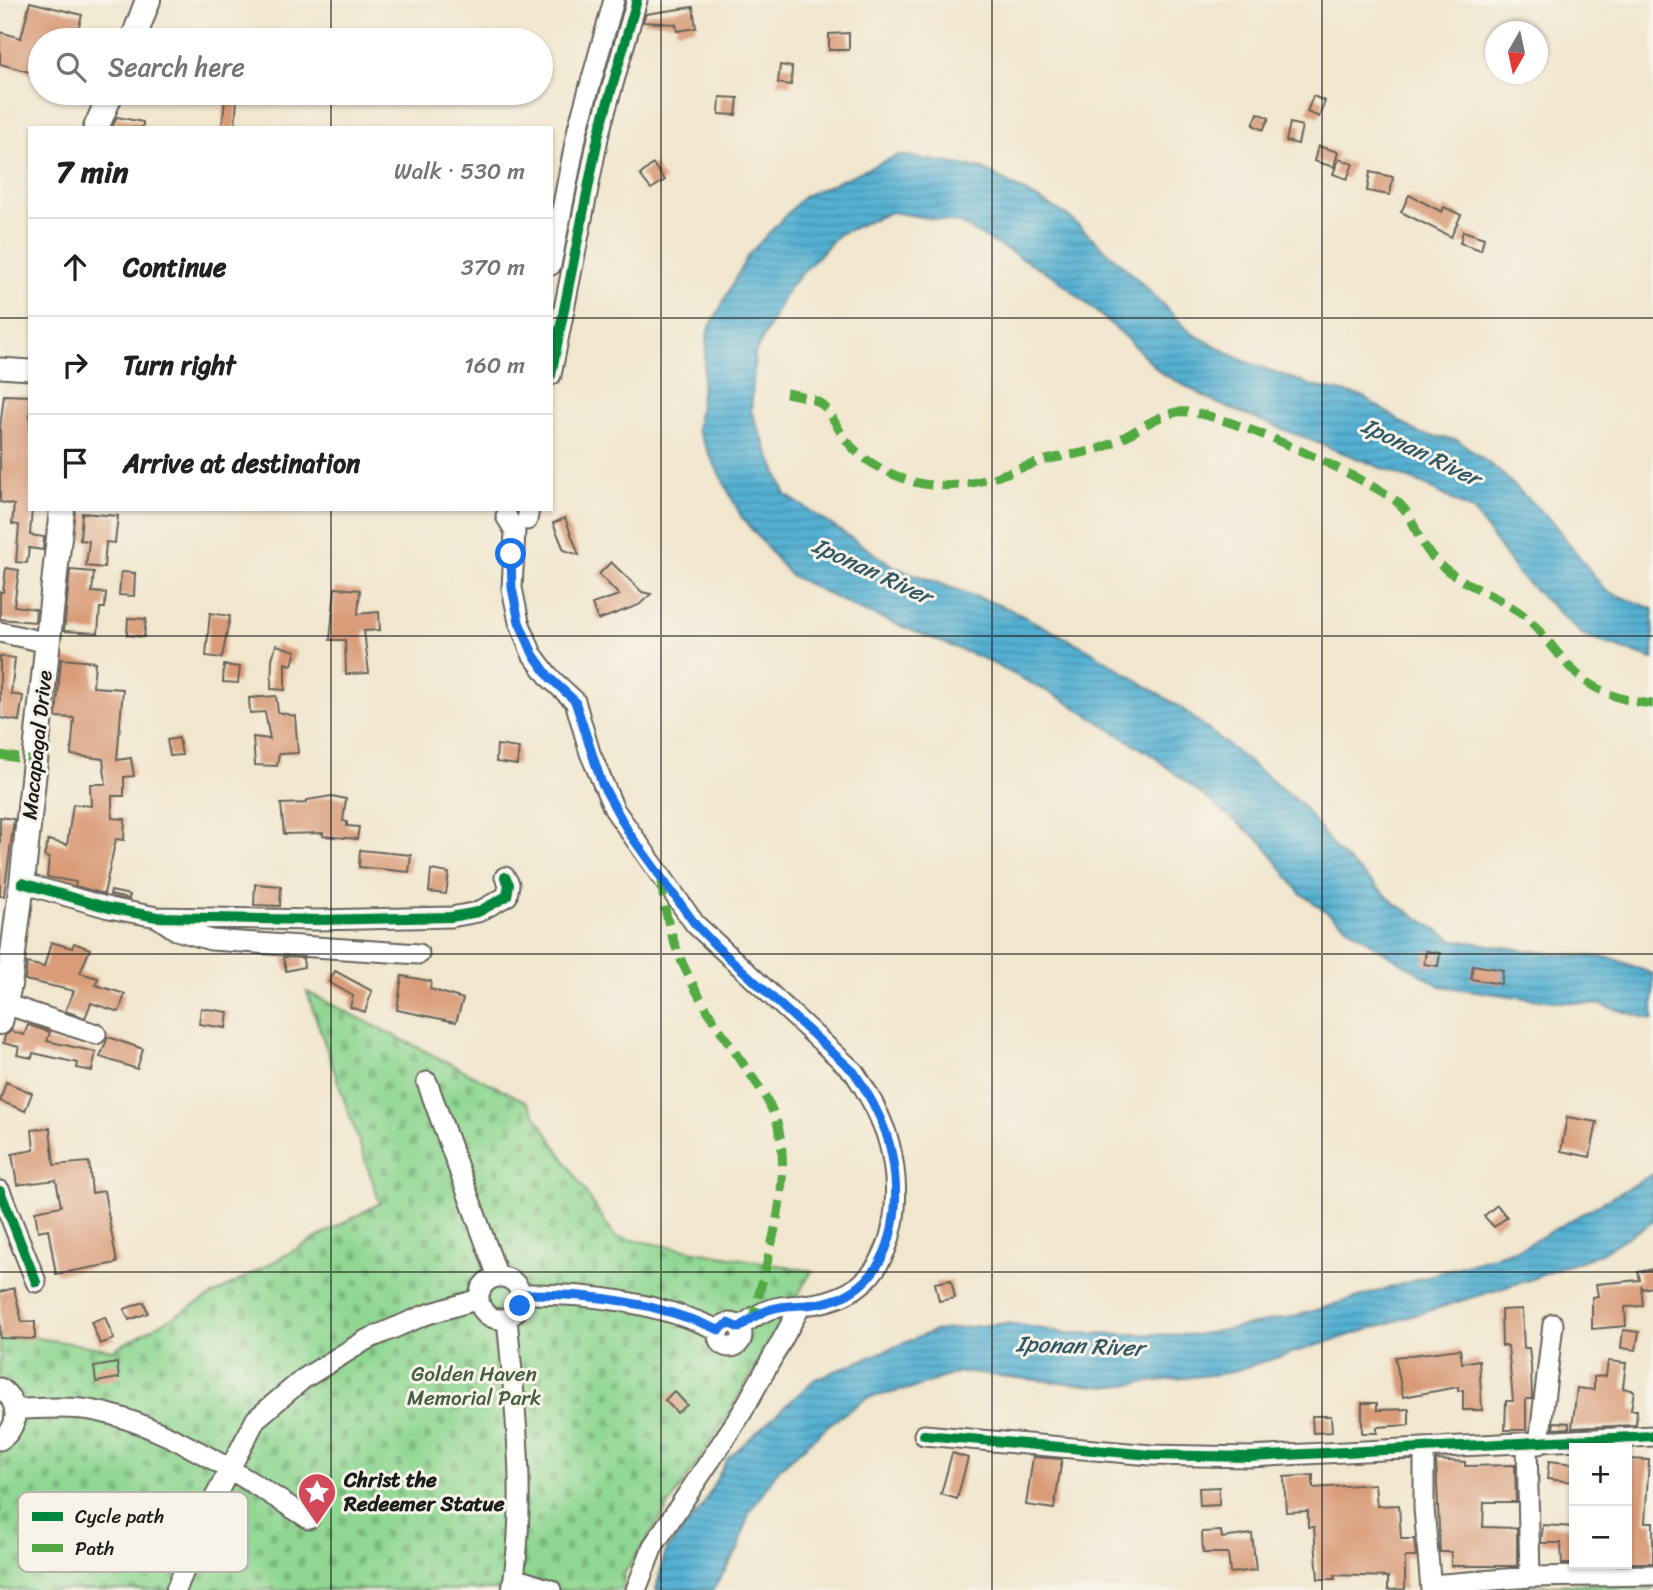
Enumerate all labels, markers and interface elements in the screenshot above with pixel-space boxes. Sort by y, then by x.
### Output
north arrow [1485,21,1548,84]
search box [28,28,553,105]
text: Search here [108,44,245,90]
icon: search [52,48,90,86]
text: 7 min [56,145,128,199]
text: Walk · 530 m [394,151,525,192]
text: Continue [123,244,226,290]
text: 370 m [461,247,525,288]
icon: ahead [56,248,94,286]
text: Turn right [123,342,236,388]
text: 160 m [464,345,525,386]
icon: right [56,346,94,384]
water label: Iponan River [1354,405,1491,500]
text: Arrive at destination [123,440,360,486]
icon: arrive [56,444,94,482]
water label: Iponan River [805,525,943,618]
route start [495,538,526,569]
street label: Macapagal Drive [10,669,64,821]
route end [504,1290,535,1321]
water label: Iponan River [1015,1323,1149,1369]
park label: Golden Haven Memorial Park [407,1355,541,1417]
map controls [1569,1443,1632,1569]
button: + [1569,1443,1632,1506]
place label: Christ the Redeemer Statue [343,1461,505,1523]
place icon: Christ the Redeemer Statue [296,1471,338,1526]
legend [18,1492,248,1572]
text: Cycle path [75,1500,164,1533]
button: − [1569,1506,1632,1569]
text: Path [75,1532,114,1565]

